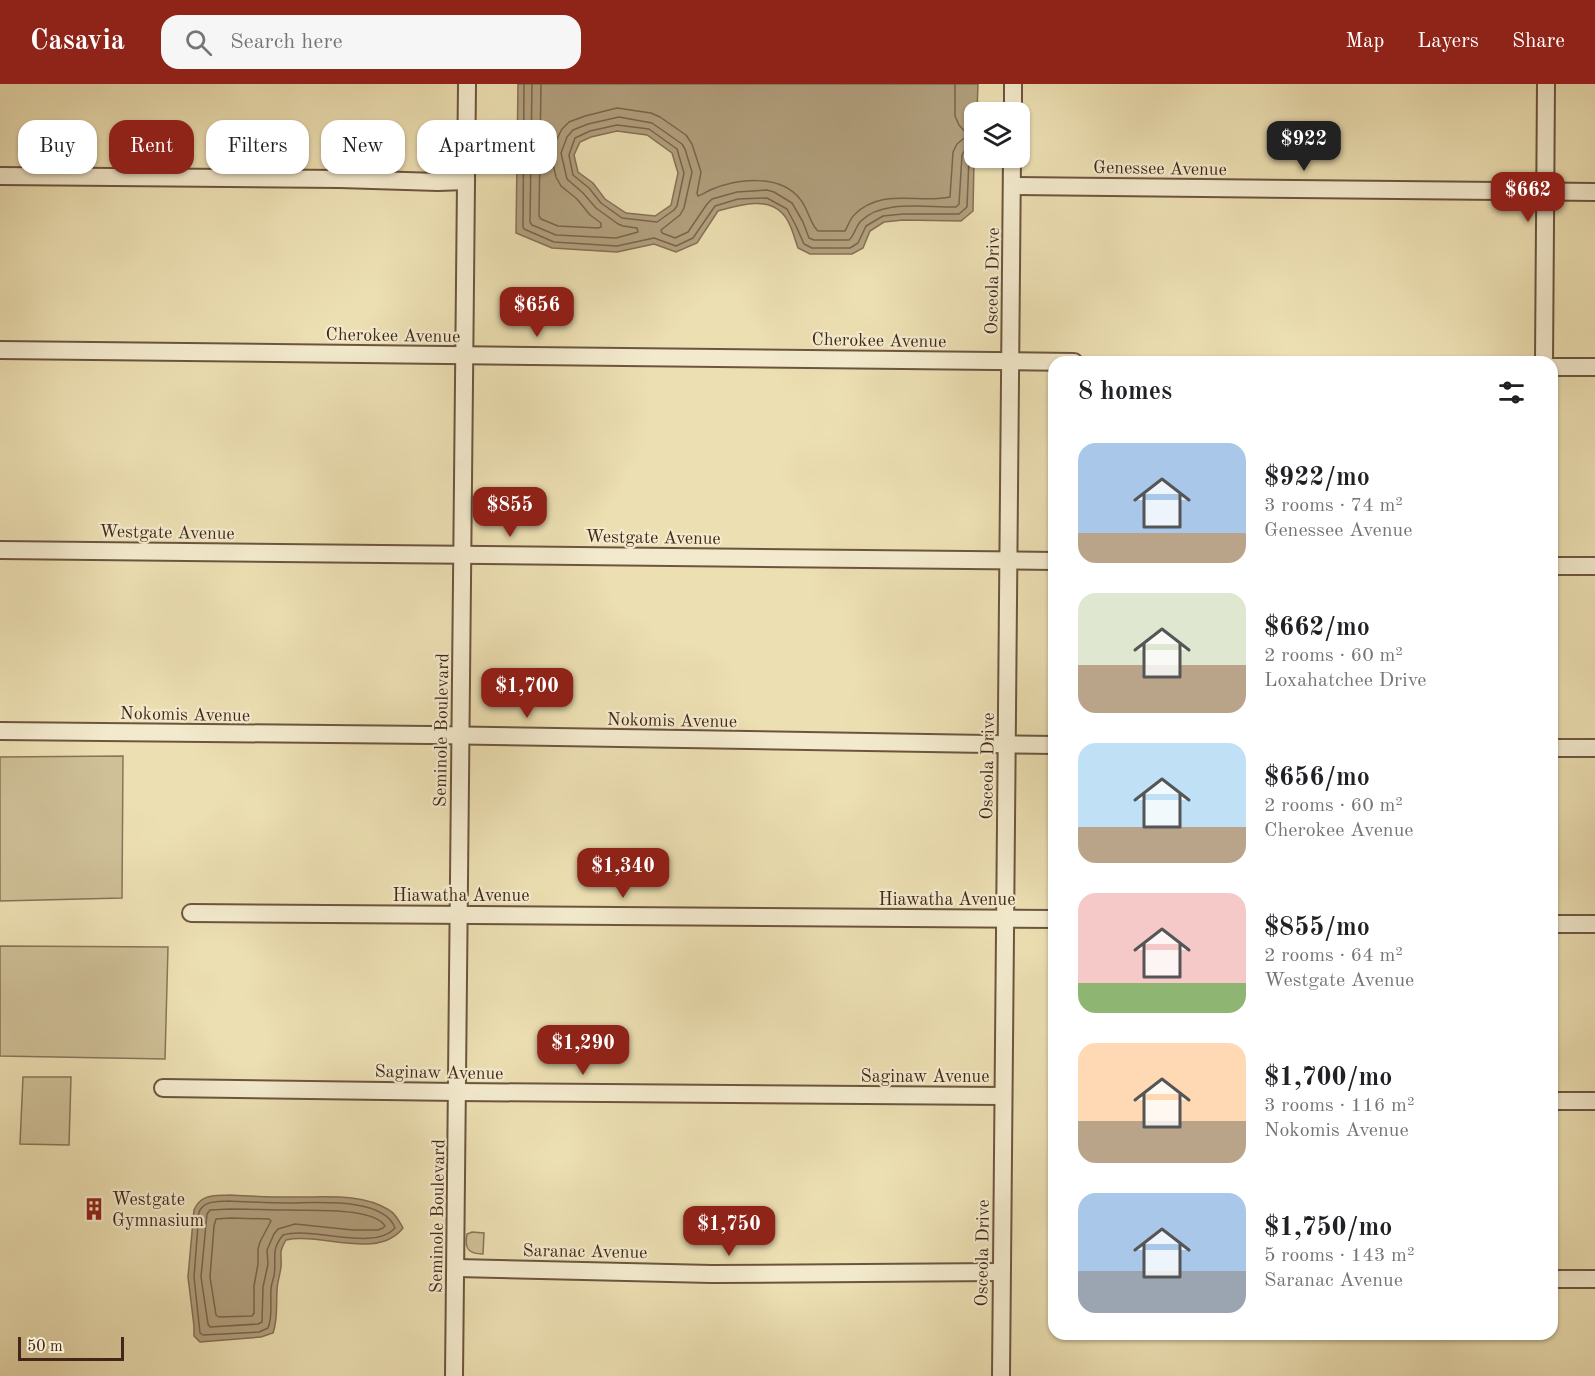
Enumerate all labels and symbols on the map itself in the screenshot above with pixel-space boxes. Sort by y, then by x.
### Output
pin: $922 [1268,121,1340,172]
street label: Genessee Avenue [1093,159,1227,179]
pin: $662 [1492,172,1564,223]
street label: Osceola Drive [983,227,1003,335]
pin: $656 [501,287,573,338]
street label: Cherokee Avenue [326,326,460,346]
street label: Cherokee Avenue [812,331,946,351]
pin: $855 [474,487,546,538]
street label: Westgate Avenue [99,523,235,543]
street label: Westgate Avenue [585,528,721,548]
street label: Seminole Boulevard [432,653,452,807]
pin: $1,700 [478,668,576,719]
street label: Nokomis Avenue [120,705,250,725]
street label: Nokomis Avenue [607,711,737,731]
street label: Osceola Drive [978,712,998,820]
pin: $1,340 [574,848,672,899]
street label: Hiawatha Avenue [393,887,529,905]
street label: Hiawatha Avenue [879,891,1015,909]
pin: $1,290 [534,1025,632,1076]
street label: Saginaw Avenue [374,1063,504,1083]
street label: Saginaw Avenue [861,1068,990,1086]
street label: Seminole Boulevard [428,1139,448,1293]
place label: Westgate Gymnasium [112,1191,204,1230]
building icon: Westgate Gymnasium [81,1196,107,1222]
street label: Osceola Drive [973,1199,993,1307]
pin: $1,750 [680,1206,778,1257]
street label: Saranac Avenue [522,1242,648,1262]
scale bar [18,1334,124,1362]

